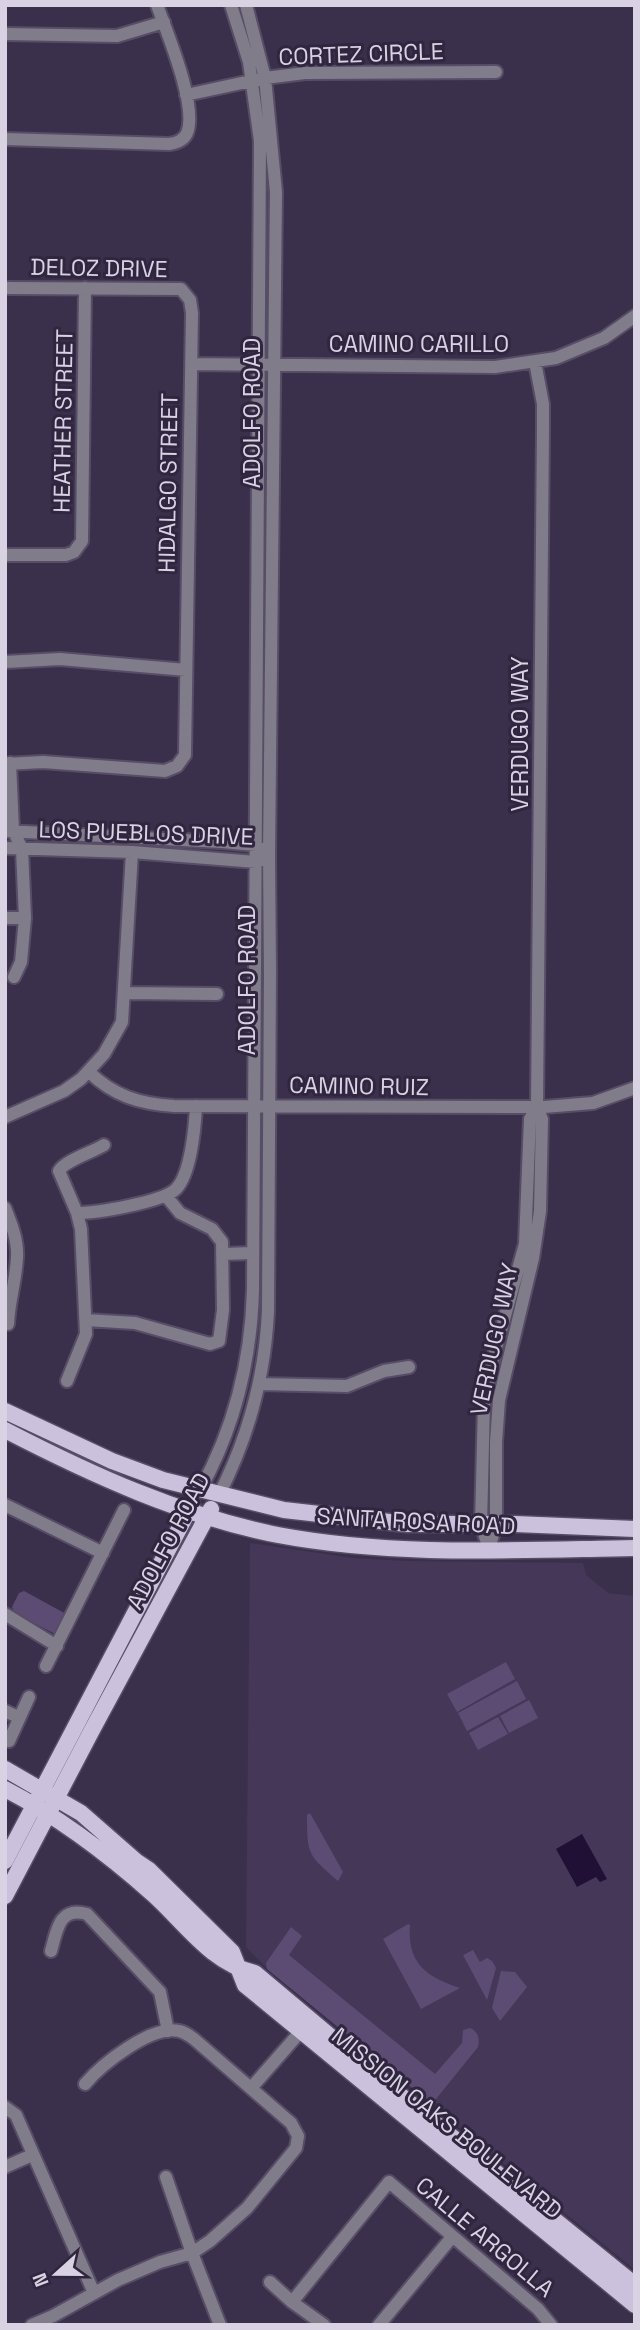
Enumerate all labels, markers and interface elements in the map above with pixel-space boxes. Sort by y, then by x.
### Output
street label: CORTEZ CIRCLE [278,36,444,72]
street label: DELOZ DRIVE [30,252,168,284]
street label: HEATHER STREET [46,329,80,513]
street label: CAMINO CARILLO [329,329,509,359]
street label: ADOLFO ROAD [237,338,267,488]
street label: HIDALGO STREET [151,393,185,573]
street label: VERDUGO WAY [505,657,535,811]
street label: LOS PUEBLOS DRIVE [38,814,254,852]
street label: ADOLFO ROAD [232,905,262,1055]
street label: CAMINO RUIZ [289,1070,429,1102]
street label: VERDUGO WAY [463,1260,525,1418]
street label: ADOLFO ROAD [119,1467,217,1615]
street label: SANTA ROSA ROAD [316,1501,516,1541]
street label: MISSION OAKS BOULEVARD [326,2021,568,2225]
street label: CALLE ARGOLLA [409,2170,561,2304]
north arrow [21,2239,91,2309]
text: N [27,2269,55,2290]

